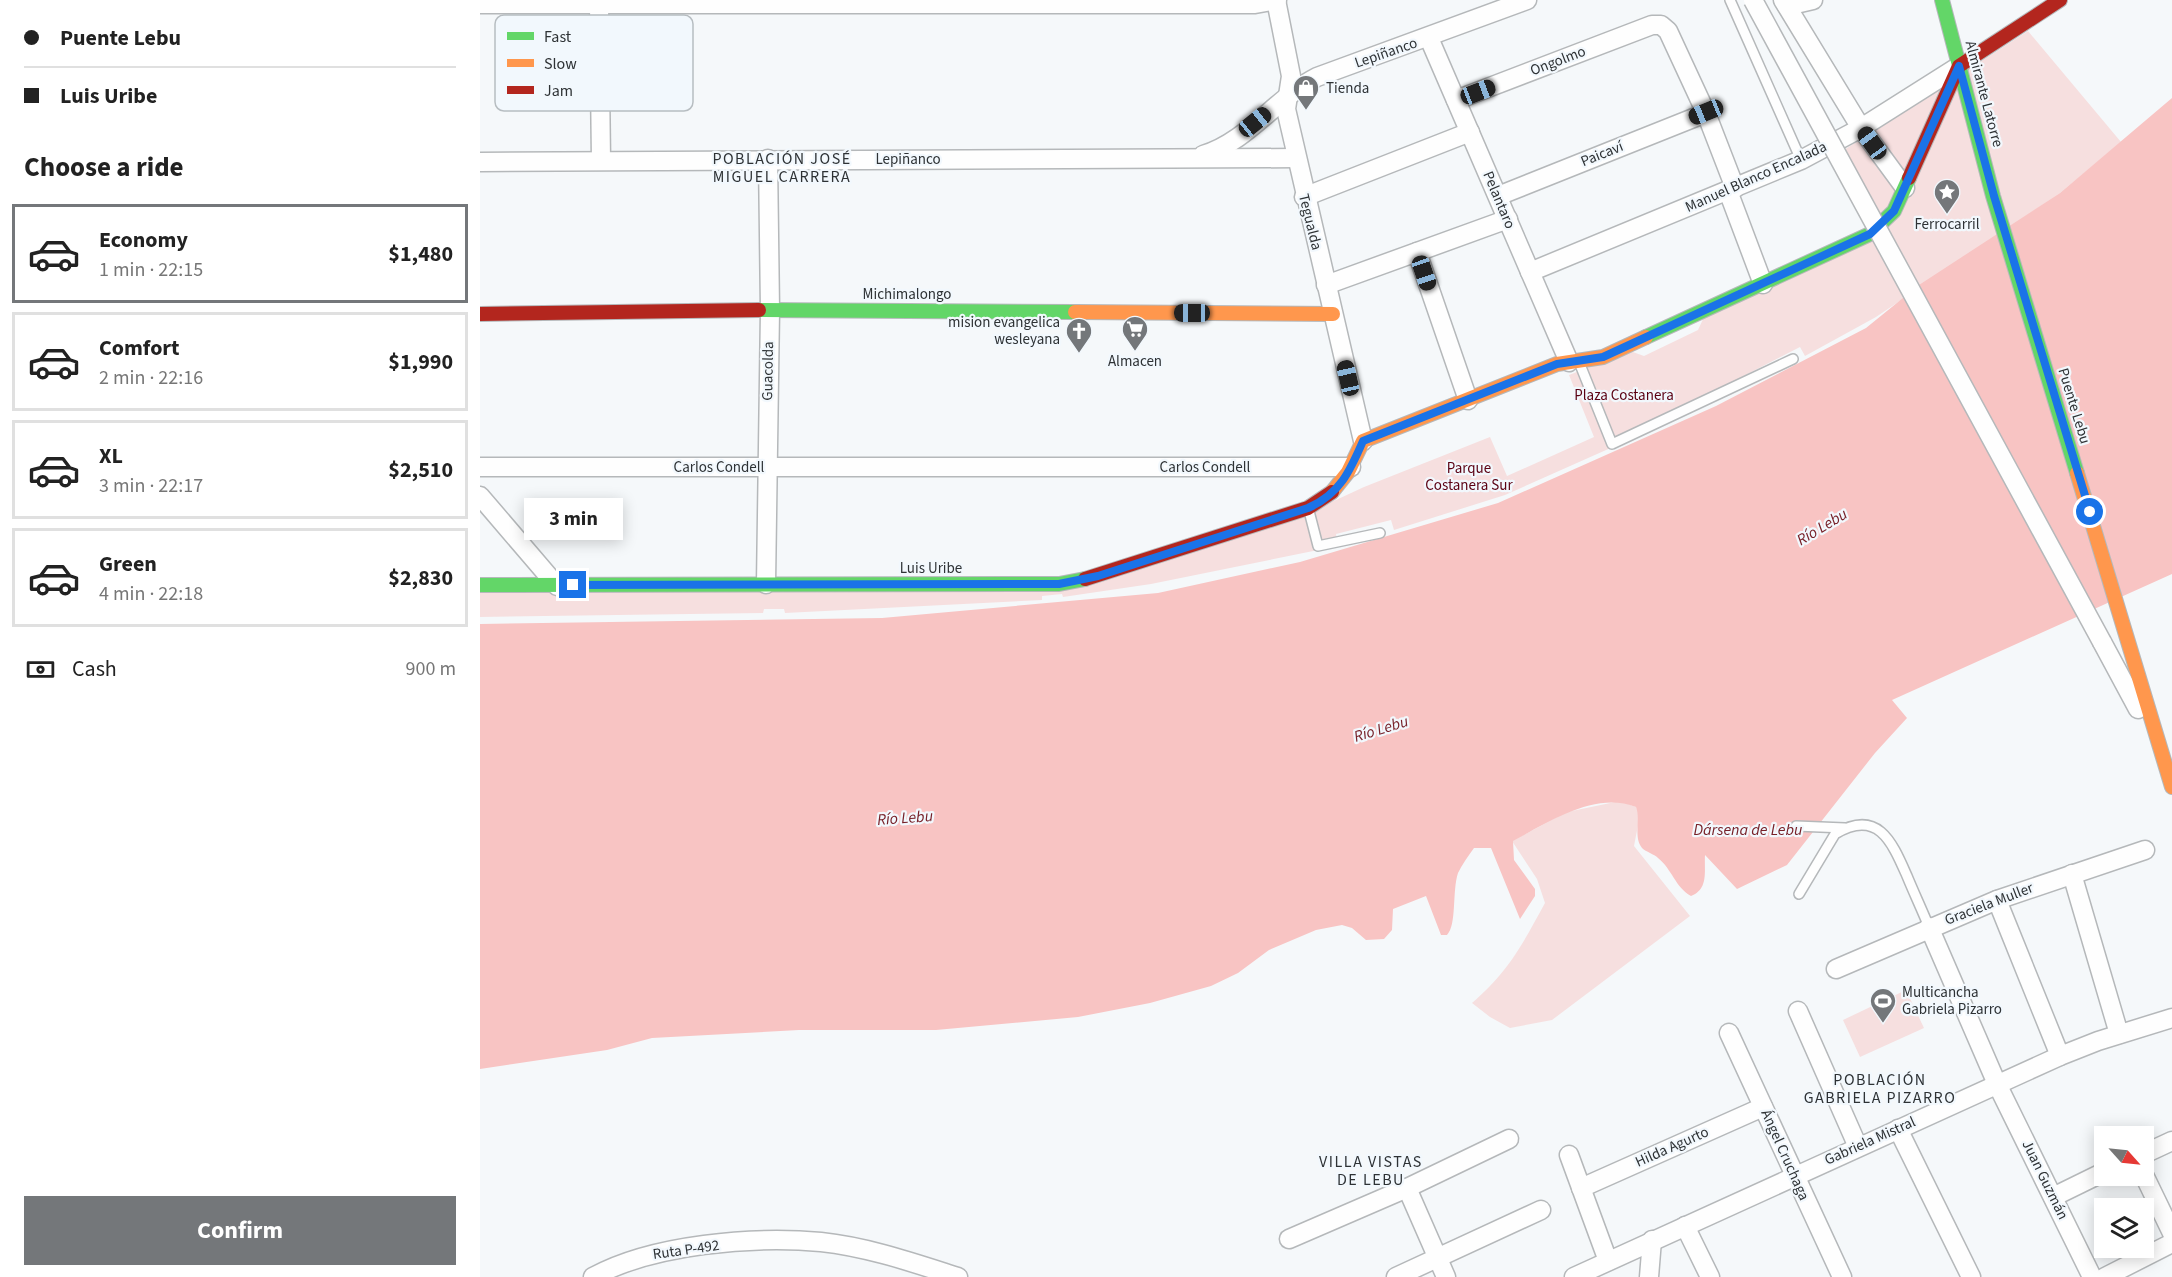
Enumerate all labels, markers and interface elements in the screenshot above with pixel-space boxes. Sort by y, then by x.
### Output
legend [495,15,693,111]
text: Puente Lebu [60,22,181,54]
text: Fast [544,26,572,48]
street label: Lepiñanco [1352,32,1420,74]
street label: Almirante Latorre [1960,38,2008,150]
street label: Ongolmo [1527,41,1589,81]
text: Slow [544,53,577,75]
shop icon: Tienda [1291,73,1321,111]
car [1458,77,1498,107]
place label: Tienda [1326,78,1369,99]
text: Luis Uribe [60,80,157,112]
text: Jam [544,80,573,102]
car [1686,97,1726,127]
car [1235,104,1275,140]
car [1854,123,1890,163]
street label: Paicaví [1578,136,1628,172]
street label: Manuel Blanco Encalada [1682,136,1830,218]
text: Choose a ride [24,148,184,187]
district label: POBLACIÓN JOSÉ MIGUEL CARRERA [712,148,852,188]
street label: Lepiñanco [875,149,941,170]
street label: Pelantaro [1477,168,1521,232]
place icon: Ferrocarril [1932,177,1962,215]
street label: Tegualda [1293,192,1327,252]
place label: Ferrocarril [1914,214,1980,235]
text: Economy [99,224,188,256]
icon: car [27,227,81,281]
text: $1,480 [388,238,453,270]
car [1410,253,1438,293]
text: 1 min · 22:15 [99,256,203,284]
street label: Michimalongo [863,284,951,305]
car [1174,304,1210,322]
place label: mision evangelica wesleyana [948,312,1060,350]
supermarket icon: Almacen [1120,314,1150,352]
church icon: mision evangelica wesleyana [1064,316,1094,354]
text: Comfort [99,332,180,364]
icon: car [27,335,81,389]
street label: Guacolda [757,341,779,401]
text: $1,990 [388,346,453,378]
place label: Almacen [1108,351,1162,372]
car [1335,358,1361,398]
text: 2 min · 22:16 [99,364,203,392]
street label: Puente Lebu [2052,365,2096,447]
park label: Plaza Costanera [1574,385,1674,406]
text: XL [99,440,123,472]
icon: car [27,443,81,497]
text: $2,510 [388,454,453,486]
street label: Carlos Condell [674,457,765,478]
street label: Carlos Condell [1160,457,1251,478]
park label: Parque Costanera Sur [1425,458,1513,496]
text: 3 min · 22:17 [99,472,203,500]
callout: 3 min [524,498,622,540]
route start [2076,498,2103,525]
water label: Río Lebu [1792,503,1852,551]
text: 3 min [549,505,598,533]
text: Green [99,548,157,580]
icon: car [27,551,81,605]
street label: Luis Uribe [900,558,962,579]
text: $2,830 [388,562,453,594]
route end [559,571,586,598]
text: 4 min · 22:18 [99,580,203,608]
icon: cash [24,653,57,686]
text: Cash [72,653,117,685]
text: 900 m [406,655,456,683]
water label: Río Lebu [1351,710,1411,748]
water label: Río Lebu [876,805,934,831]
water label: Dársena de Lebu [1694,819,1802,841]
street label: Graciela Muller [1942,877,2037,931]
place label: Multicancha Gabriela Pizarro [1902,982,2002,1020]
sports icon: Multicancha Gabriela Pizarro [1868,986,1898,1024]
district label: POBLACIÓN GABRIELA PIZARRO [1804,1069,1956,1109]
street label: Ángel Cruchaga [1756,1106,1814,1204]
street label: Gabriela Mistral [1821,1111,1919,1170]
street label: Hilda Agurto [1632,1121,1712,1173]
north arrow [2094,1126,2154,1186]
map controls [2094,1126,2154,1258]
street label: Juan Guzmán [2017,1137,2073,1223]
district label: VILLA VISTAS DE LEBU [1319,1151,1423,1191]
button: Confirm [24,1196,456,1265]
button: layers [2094,1198,2154,1258]
street label: Ruta P-492 [651,1235,721,1265]

